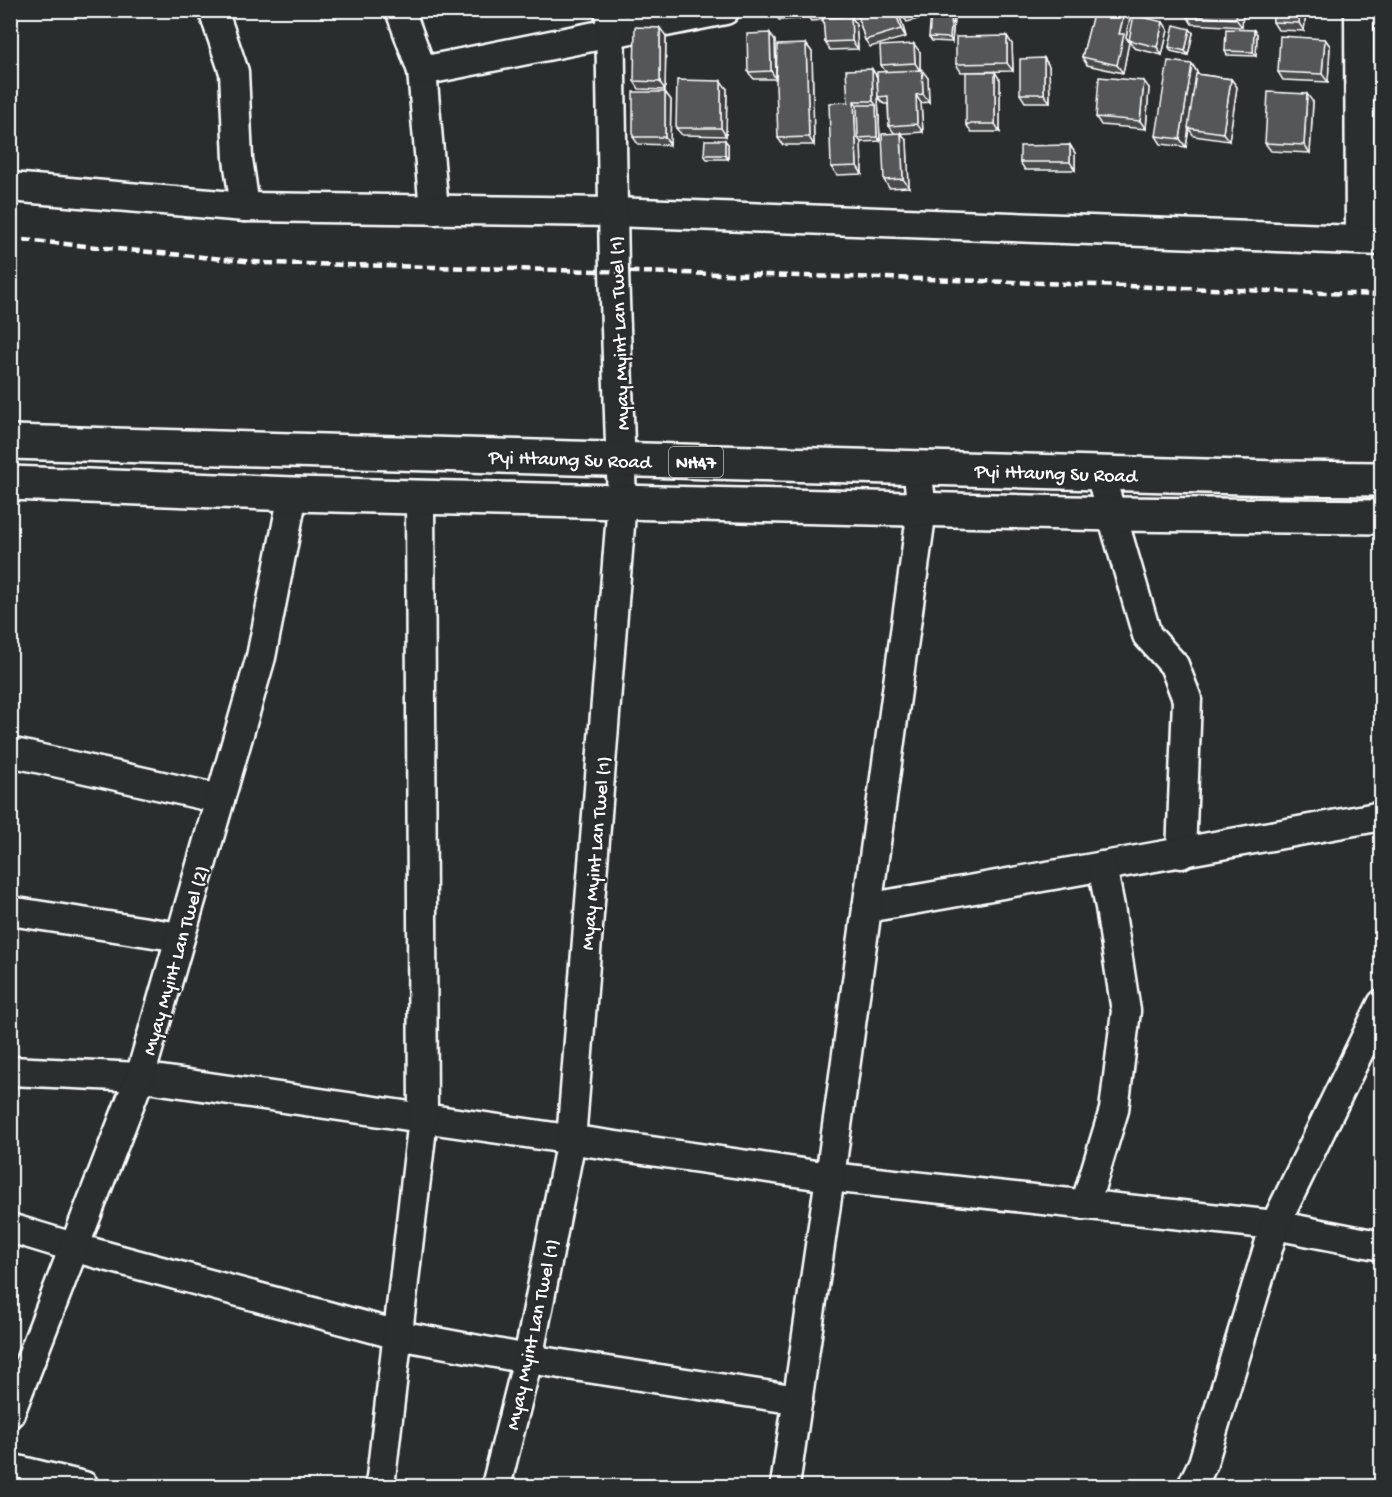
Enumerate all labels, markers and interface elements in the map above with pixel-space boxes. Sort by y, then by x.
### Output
street label: Myay Myint Lan Twel (1) [607,235,636,431]
street label: Pyi Htaung Su Road [487,447,654,476]
road number: NH47 [669,447,723,477]
street label: Pyi Htaung Su Road [973,461,1140,490]
street label: Myay Myint Lan Twel (1) [578,755,617,951]
street label: Myay Myint Lan Twel (2) [139,863,215,1058]
street label: Myay Myint Lan Twel (1) [503,1237,566,1432]

